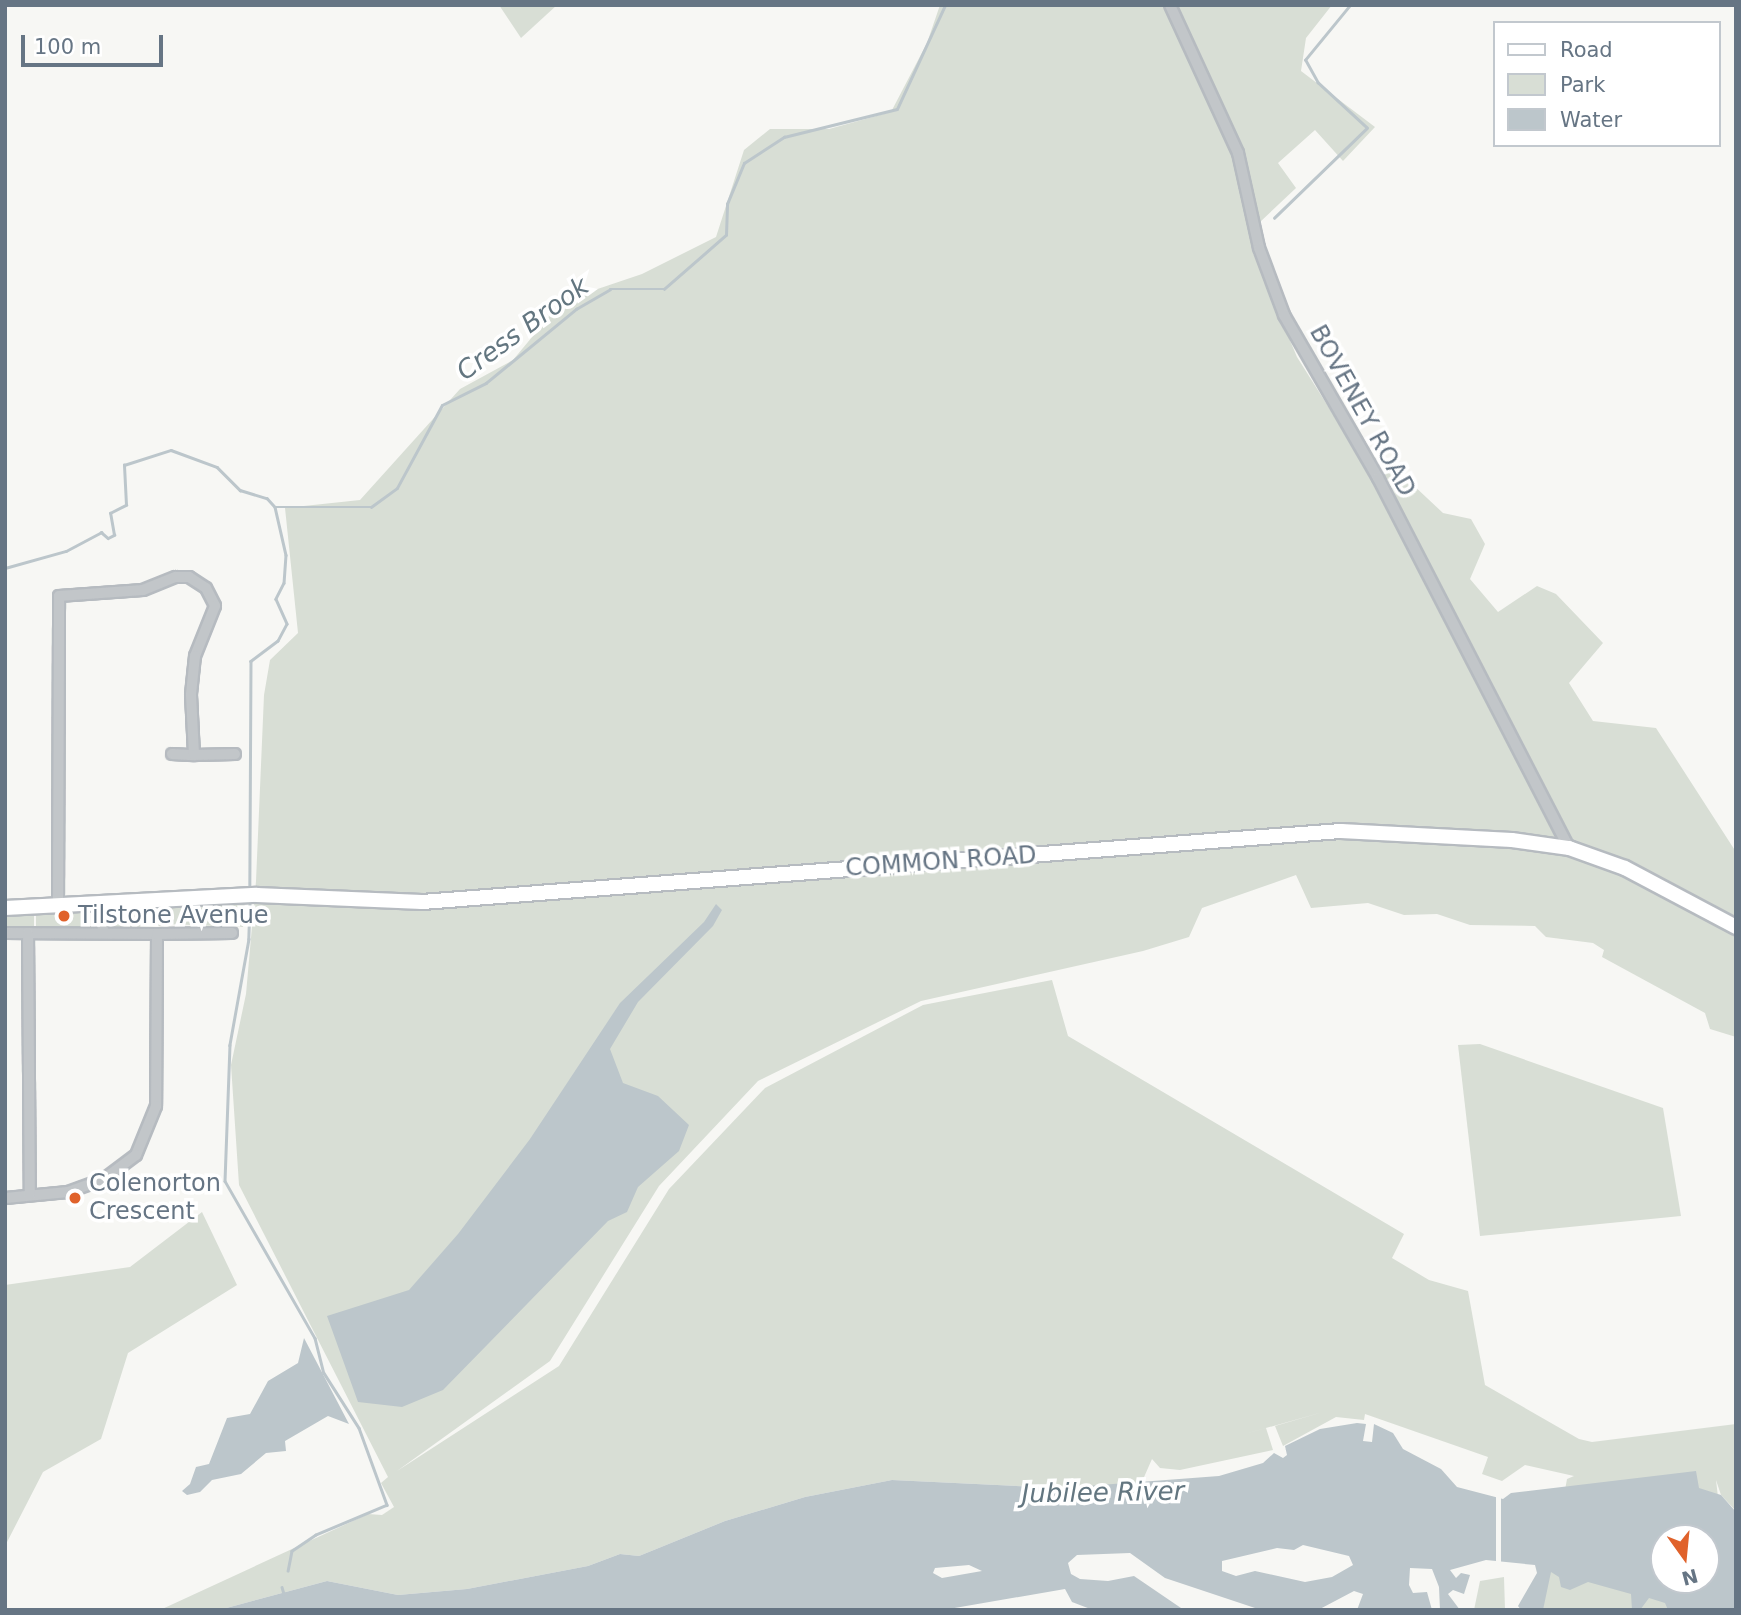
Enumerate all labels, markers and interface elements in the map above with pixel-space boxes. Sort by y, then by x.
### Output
scale bar [24,21,166,65]
legend [1492,21,1720,147]
text: 100 m [34,35,101,59]
text: Road [1560,38,1613,62]
text: Park [1560,73,1605,97]
text: Water [1560,108,1622,132]
water label: Cress Brook [451,271,595,387]
street label: BOVENEY ROAD [1303,320,1421,502]
street label: COMMON ROAD [844,841,1038,883]
place label: Tilstone Avenue [78,902,269,930]
marker: Tilstone Avenue [56,908,72,924]
place label: Colenorton Crescent [89,1170,221,1226]
marker: Colenorton Crescent [67,1190,83,1206]
water label: Jubilee River [1021,1476,1185,1510]
north arrow [1650,1524,1720,1594]
text: N [1679,1565,1700,1590]

